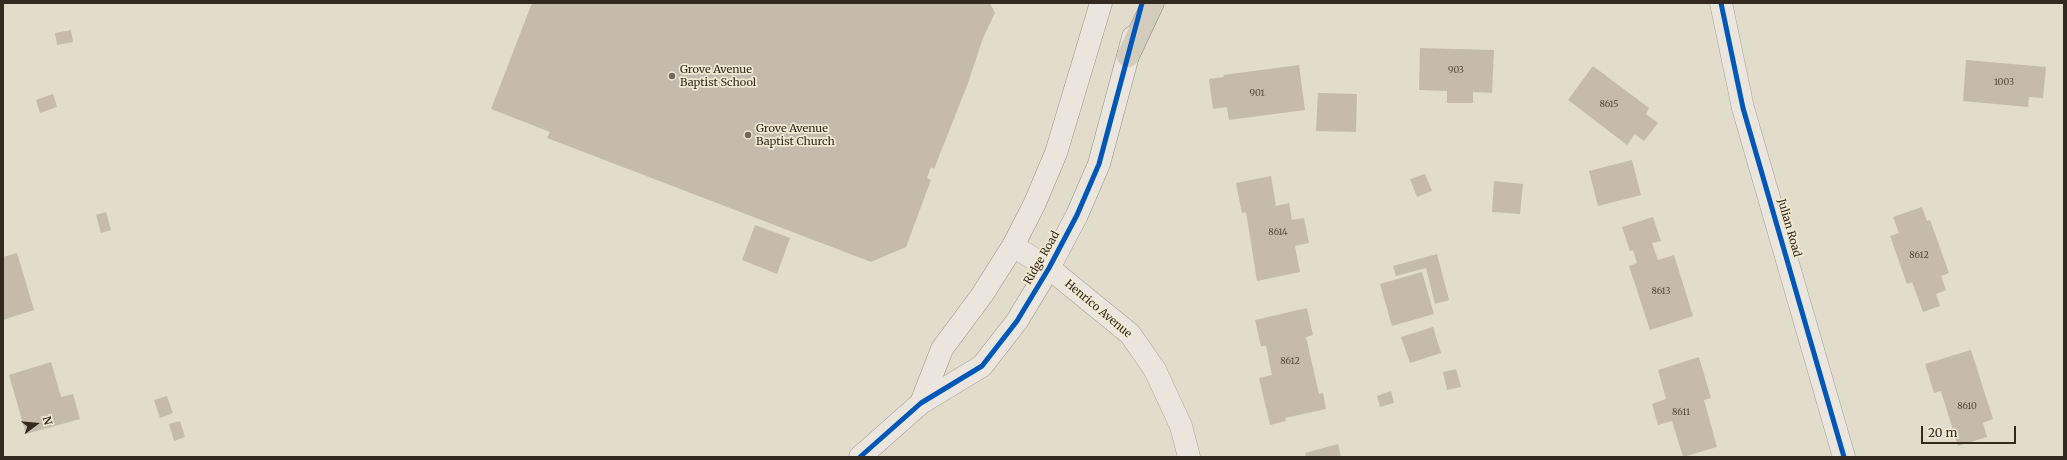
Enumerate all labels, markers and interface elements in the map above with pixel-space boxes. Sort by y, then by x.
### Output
place label: Grove Avenue Baptist School [680,63,756,89]
house number: 903 [1448,65,1464,75]
marker: Grove Avenue Baptist School [667,71,677,81]
house number: 1003 [1994,77,2014,87]
house number: 901 [1250,88,1264,98]
house number: 8615 [1599,99,1619,109]
place label: Grove Avenue Baptist Church [756,122,835,148]
marker: Grove Avenue Baptist Church [743,130,753,140]
street label: Julian Road [1774,197,1804,259]
house number: 8614 [1268,227,1288,237]
street label: Ridge Road [1021,229,1063,287]
house number: 8612 [1909,250,1929,260]
street label: Henrico Avenue [1062,277,1134,341]
house number: 8613 [1651,286,1671,296]
house number: 8612 [1280,356,1300,366]
house number: 8610 [1957,401,1977,411]
north arrow [16,404,56,444]
house number: 8611 [1672,407,1690,417]
text: N [40,415,55,427]
scale bar [1923,418,2018,444]
text: 20 m [1928,425,1957,440]

